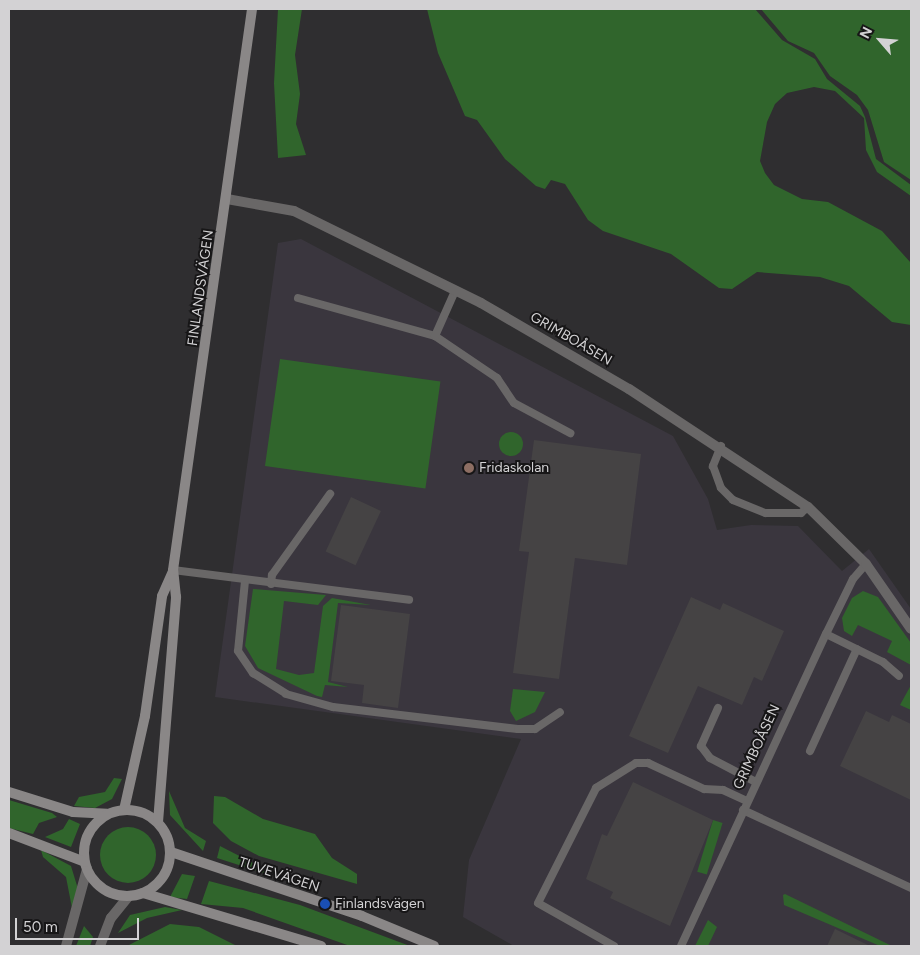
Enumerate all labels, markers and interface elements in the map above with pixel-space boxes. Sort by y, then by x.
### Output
north arrow [855,15,905,65]
text: N [856,24,876,42]
street label: FINLANDSVÄGEN [185,229,217,347]
street label: GRIMBOÅSEN [527,309,615,369]
place label: Fridaskolan [479,460,549,476]
marker: Fridaskolan [463,462,475,474]
street label: GRIMBOÅSEN [730,702,784,792]
street label: TUVEVÄGEN [236,854,322,896]
place label: Finlandsvägen [335,896,425,912]
marker: Finlandsvägen [319,898,331,910]
scale bar [18,908,141,940]
text: 50 m [23,918,58,936]

